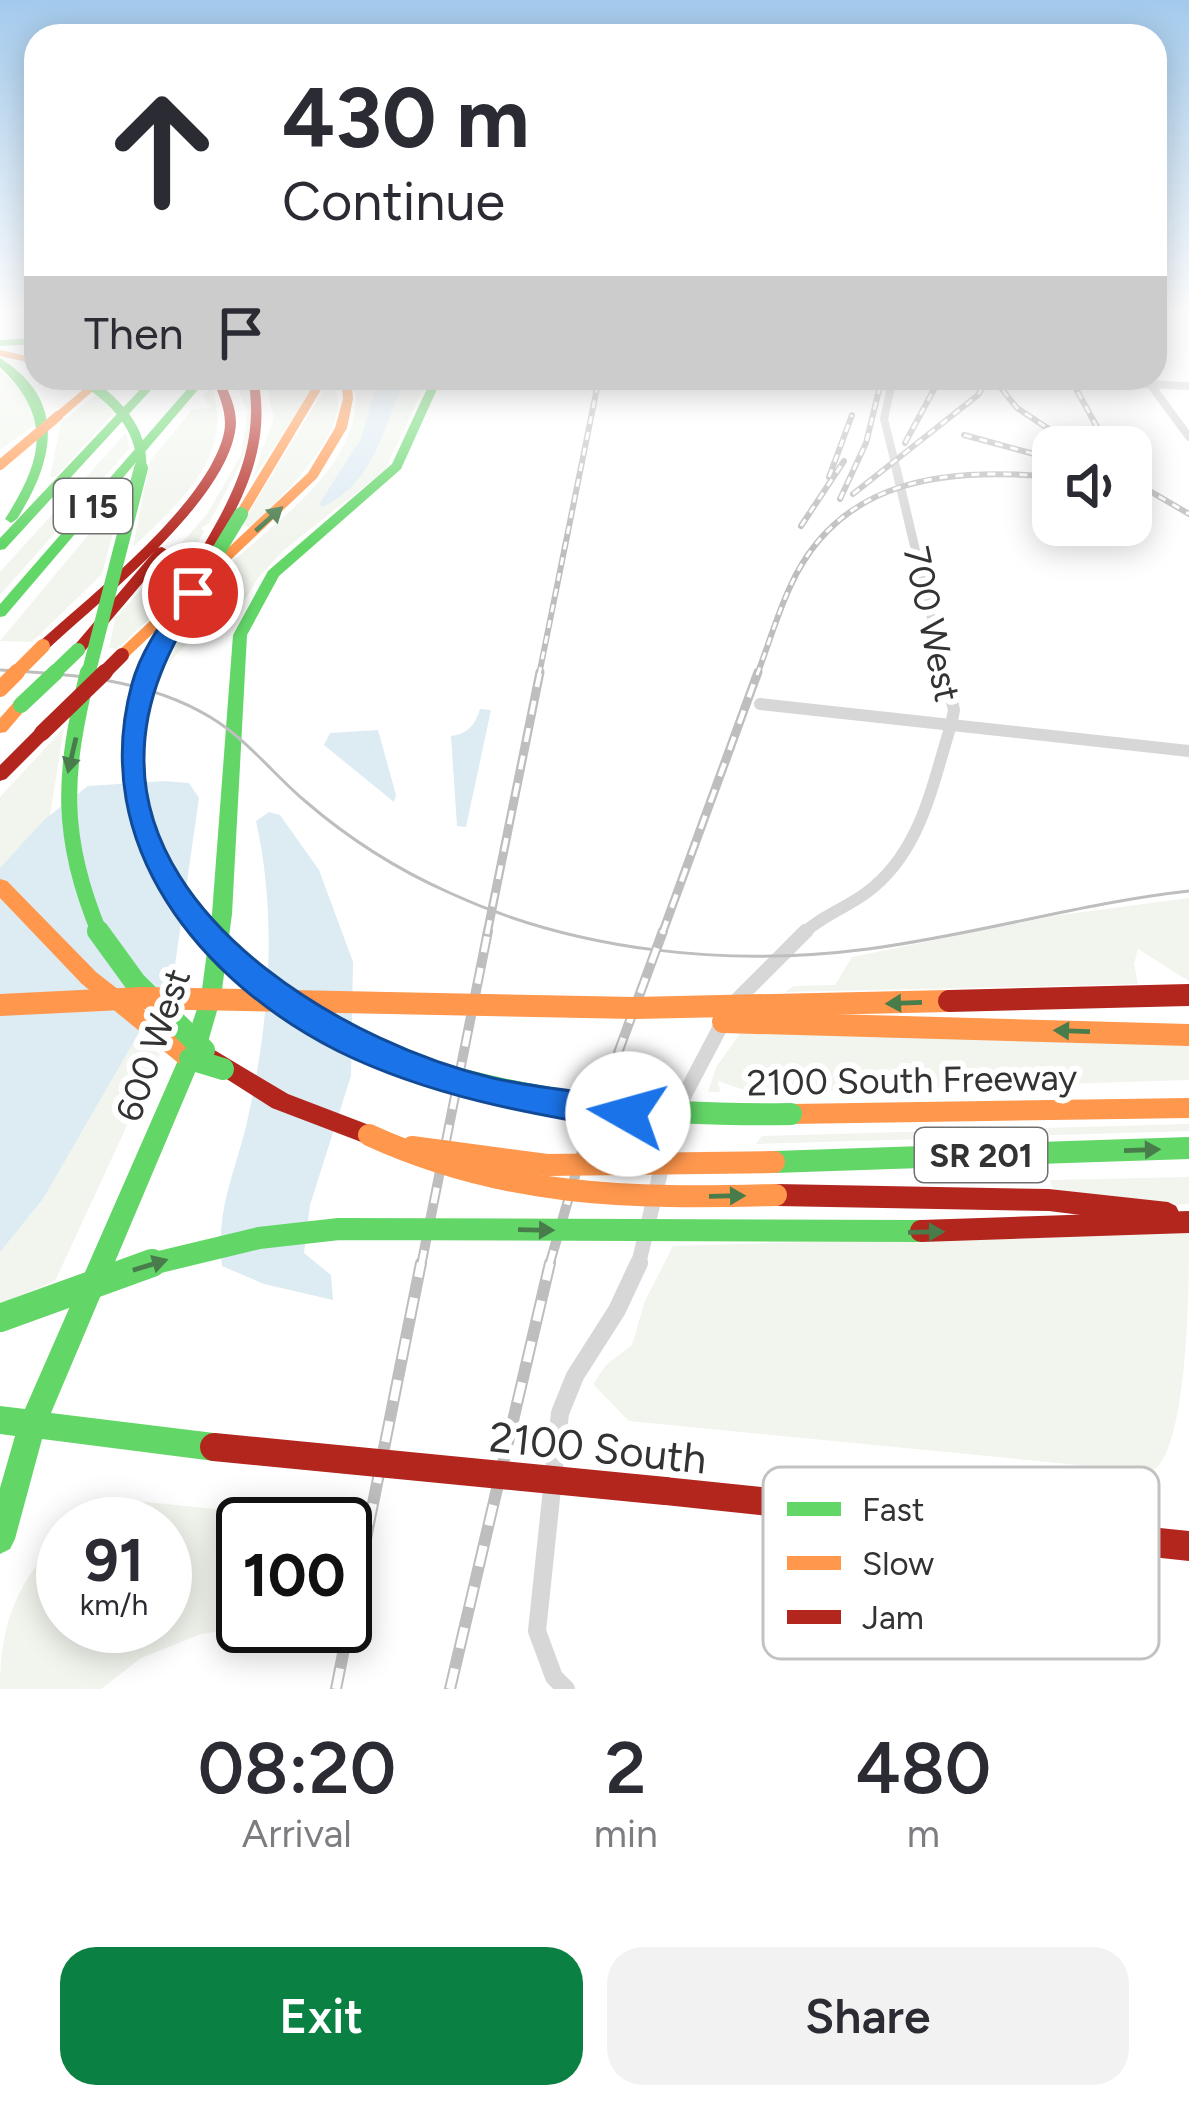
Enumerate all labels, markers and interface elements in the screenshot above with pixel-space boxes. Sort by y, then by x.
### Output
text: 430 m [282,67,530,168]
icon: ahead [84,72,240,228]
text: Continue [282,169,505,234]
icon: arrive [208,300,274,366]
text: Then [84,306,184,360]
map controls [1032,426,1152,546]
button: sound [1032,426,1152,546]
road number: I 15 [54,479,132,533]
one-way arrow [255,506,284,533]
pin [142,542,244,644]
street label: 700 West [895,542,969,706]
icon: arrive [160,560,226,626]
one-way arrow [62,736,81,773]
street label: 600 West [107,963,199,1127]
one-way arrow [884,994,922,1013]
one-way arrow [1052,1021,1090,1040]
position arrow [565,1051,691,1177]
street label: 2100 South Freeway [746,1056,1078,1104]
road number: SR 201 [915,1128,1047,1182]
one-way arrow [1124,1140,1162,1159]
one-way arrow [709,1187,747,1206]
one-way arrow [518,1220,556,1239]
one-way arrow [908,1222,946,1242]
one-way arrow [132,1255,169,1273]
street label: 2100 South [487,1411,709,1485]
legend [763,1467,1159,1659]
text: Fast [862,1490,924,1529]
speed limit sign: 100 [216,1497,372,1653]
text: 91 [84,1524,144,1596]
text: Slow [862,1544,934,1583]
text: km/h [80,1586,148,1623]
text: Jam [862,1598,924,1637]
text: 08:20 [198,1725,396,1811]
text: 2 [605,1725,646,1811]
text: 480 [856,1725,991,1811]
text: Arrival [242,1810,352,1857]
text: min [594,1810,658,1857]
text: m [907,1810,940,1857]
button: Exit [60,1947,583,2085]
button: Share [607,1947,1129,2085]

